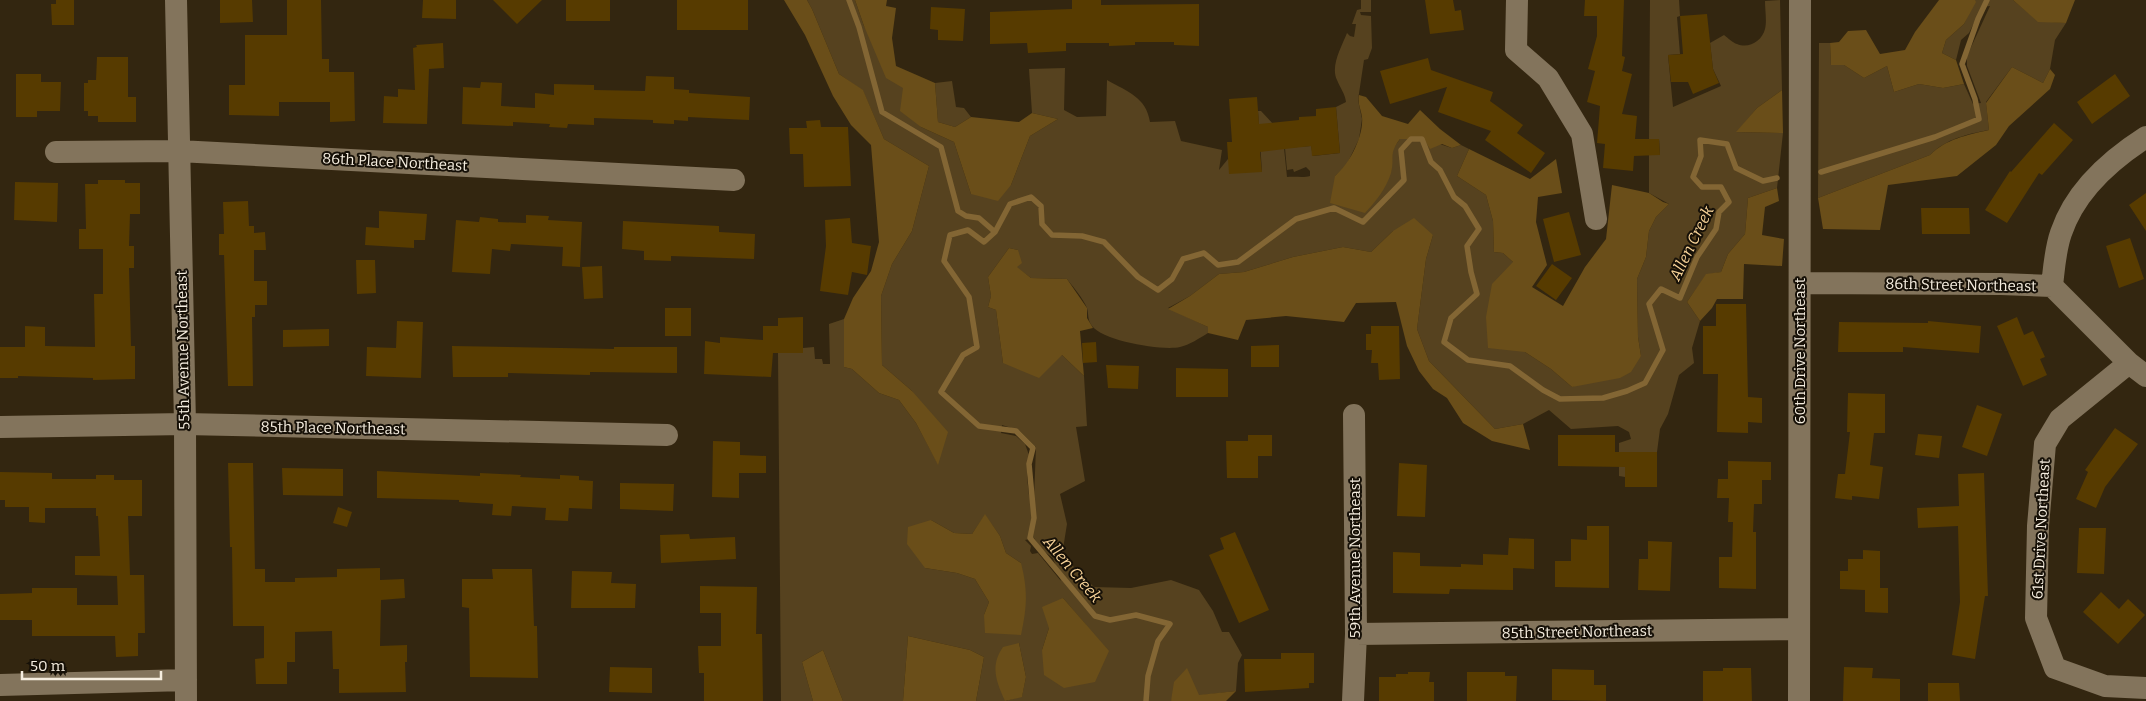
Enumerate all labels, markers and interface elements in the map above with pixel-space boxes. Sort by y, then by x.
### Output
street label: 86th Place Northeast [322,149,469,175]
water label: Allen Creek [1665,203,1718,284]
street label: 55th Avenue Northeast [173,269,193,430]
street label: 86th Street Northeast [1885,275,2037,295]
street label: 60th Drive Northeast [1791,277,1809,424]
street label: 85th Place Northeast [260,418,406,438]
street label: 61st Drive Northeast [2028,458,2054,600]
street label: 59th Avenue Northeast [1346,477,1364,638]
water label: Allen Creek [1039,532,1106,606]
street label: 85th Street Northeast [1502,622,1653,642]
scale bar [22,648,161,680]
text: 50 m [30,657,66,675]

